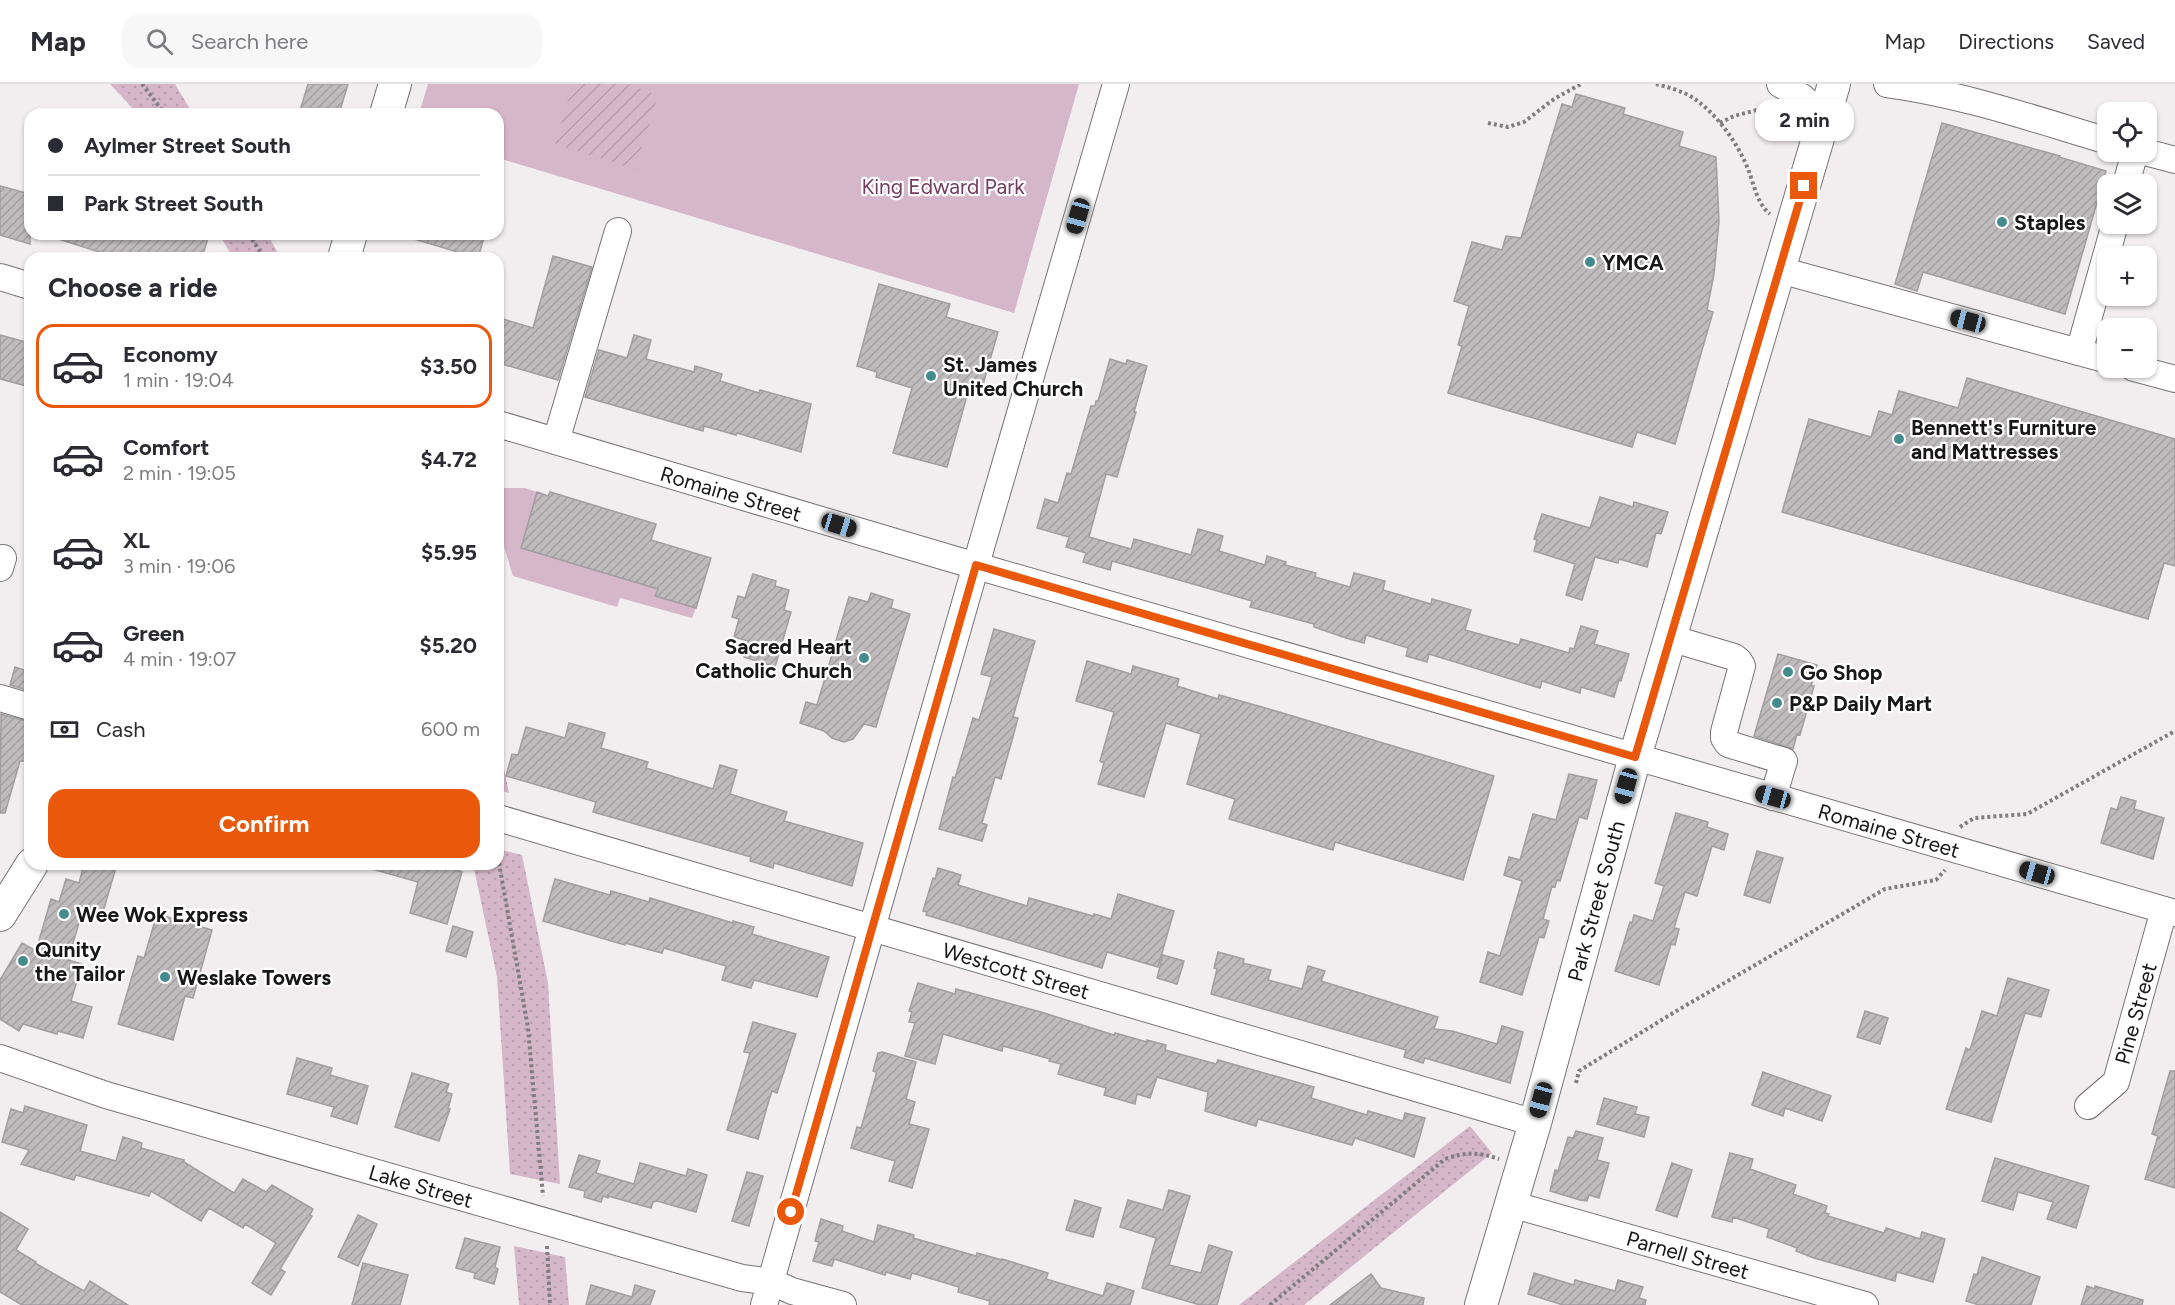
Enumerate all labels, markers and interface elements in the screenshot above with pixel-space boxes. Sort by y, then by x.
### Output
search box [122,14,542,68]
text: Map [30,24,86,58]
icon: search [143,25,176,58]
text: Search here [191,28,308,55]
text: Map [1884,29,1925,54]
text: Directions [1958,29,2054,54]
text: Saved [2087,29,2145,54]
callout: 2 min [1754,99,1854,141]
map controls [2097,102,2157,378]
button: locate [2097,102,2157,162]
text: 2 min [1779,108,1830,132]
text: Aylmer Street South [84,132,291,159]
route end [1790,172,1817,199]
park label: King Edward Park [861,174,1025,199]
button: layers [2097,174,2157,234]
text: Park Street South [84,190,263,217]
car [1064,196,1092,236]
place label: Staples [2014,210,2086,235]
marker: Staples [1995,215,2009,229]
button: + [2097,246,2157,306]
place label: YMCA [1602,250,1664,275]
marker: YMCA [1583,255,1597,269]
text: Choose a ride [48,271,217,304]
car [1948,308,1988,334]
button: − [2097,318,2157,378]
icon: car [51,339,105,393]
text: Economy [123,341,218,368]
place label: St. James United Church [943,352,1083,401]
text: $3.50 [420,353,477,380]
text: 1 min · 19:04 [123,368,234,392]
marker: St. James United Church [924,369,938,383]
place label: Bennett's Furniture and Mattresses [1911,415,2097,464]
icon: car [51,432,105,486]
marker: Bennett's Furniture and Mattresses [1892,432,1906,446]
text: Comfort [123,434,209,461]
text: $4.72 [420,446,477,473]
street label: Romaine Street [657,460,805,526]
text: 2 min · 19:05 [123,461,236,485]
car [819,511,859,539]
icon: car [51,525,105,579]
text: XL [123,527,150,554]
text: $5.95 [421,539,477,566]
text: 3 min · 19:06 [123,554,235,578]
icon: car [51,618,105,672]
text: Green [123,620,185,647]
text: $5.20 [420,632,477,659]
place label: Sacred Heart Catholic Church [695,634,852,683]
text: 4 min · 19:07 [123,647,236,671]
marker: Sacred Heart Catholic Church [857,651,871,665]
place label: Go Shop [1800,660,1882,685]
marker: Go Shop [1781,665,1795,679]
place label: P&P Daily Mart [1789,691,1932,716]
marker: P&P Daily Mart [1770,696,1784,710]
icon: cash [48,713,81,746]
text: Cash [96,716,146,743]
text: 600 m [421,717,480,741]
car [1613,766,1639,806]
car [1753,783,1793,811]
button: Confirm [48,789,480,858]
street label: Romaine Street [1815,798,1963,862]
street label: Park Street South [1562,818,1630,984]
car [2017,859,2057,887]
place label: Wee Wok Express [76,902,248,927]
marker: Wee Wok Express [57,907,71,921]
place label: Qunity the Tailor [35,937,125,986]
street label: Westcott Street [940,937,1093,1004]
marker: Qunity the Tailor [16,954,30,968]
street label: Pine Street [2109,960,2161,1067]
place label: Weslake Towers [177,965,331,990]
marker: Weslake Towers [158,970,172,984]
car [1528,1080,1554,1120]
street label: Lake Street [366,1159,476,1212]
route start [777,1198,804,1225]
street label: Parnell Street [1624,1225,1752,1284]

